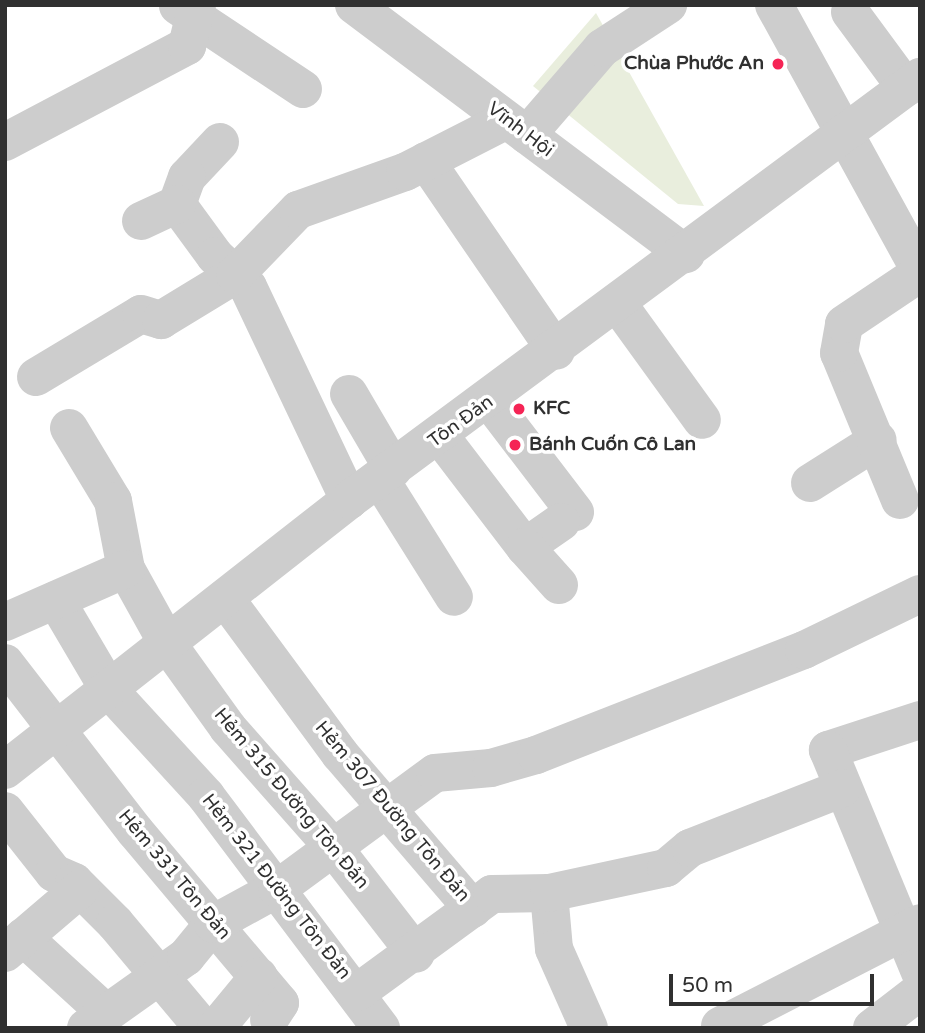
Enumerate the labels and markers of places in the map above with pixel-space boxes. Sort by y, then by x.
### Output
place label: Chùa Phước An [624,53,764,75]
marker: Chùa Phước An [770,56,786,72]
place label: KFC [533,398,570,420]
marker: KFC [511,401,527,417]
place label: Bánh Cuốn Cô Lan [529,434,696,456]
marker: Bánh Cuốn Cô Lan [507,437,523,453]

